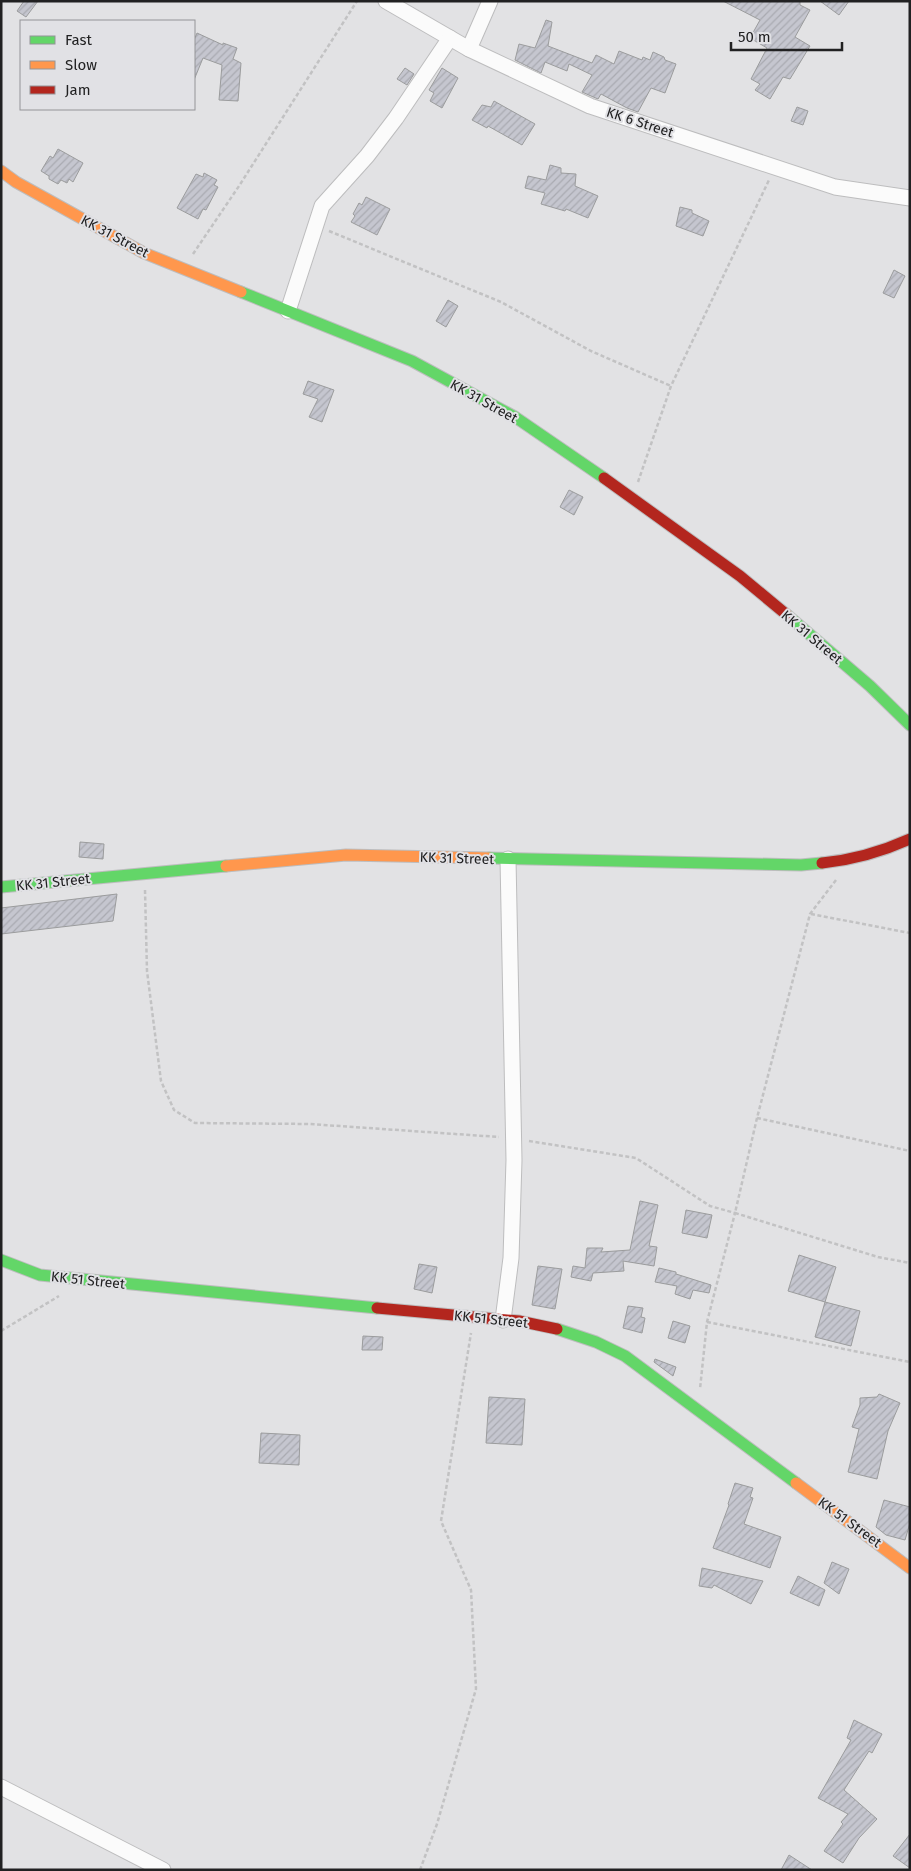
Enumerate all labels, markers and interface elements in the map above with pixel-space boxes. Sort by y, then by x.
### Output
legend [20,20,195,110]
scale bar [731,20,842,52]
text: 50 m [738,28,771,46]
text: Fast [65,31,92,49]
text: Slow [65,56,97,74]
text: Jam [65,81,91,99]
street label: KK 6 Street [604,104,676,142]
street label: KK 31 Street [78,211,153,262]
street label: KK 31 Street [447,376,521,427]
street label: KK 31 Street [778,607,846,668]
street label: KK 31 Street [419,849,495,868]
street label: KK 31 Street [15,870,92,895]
street label: KK 51 Street [50,1268,127,1293]
street label: KK 51 Street [453,1307,530,1332]
street label: KK 51 Street [815,1494,886,1552]

